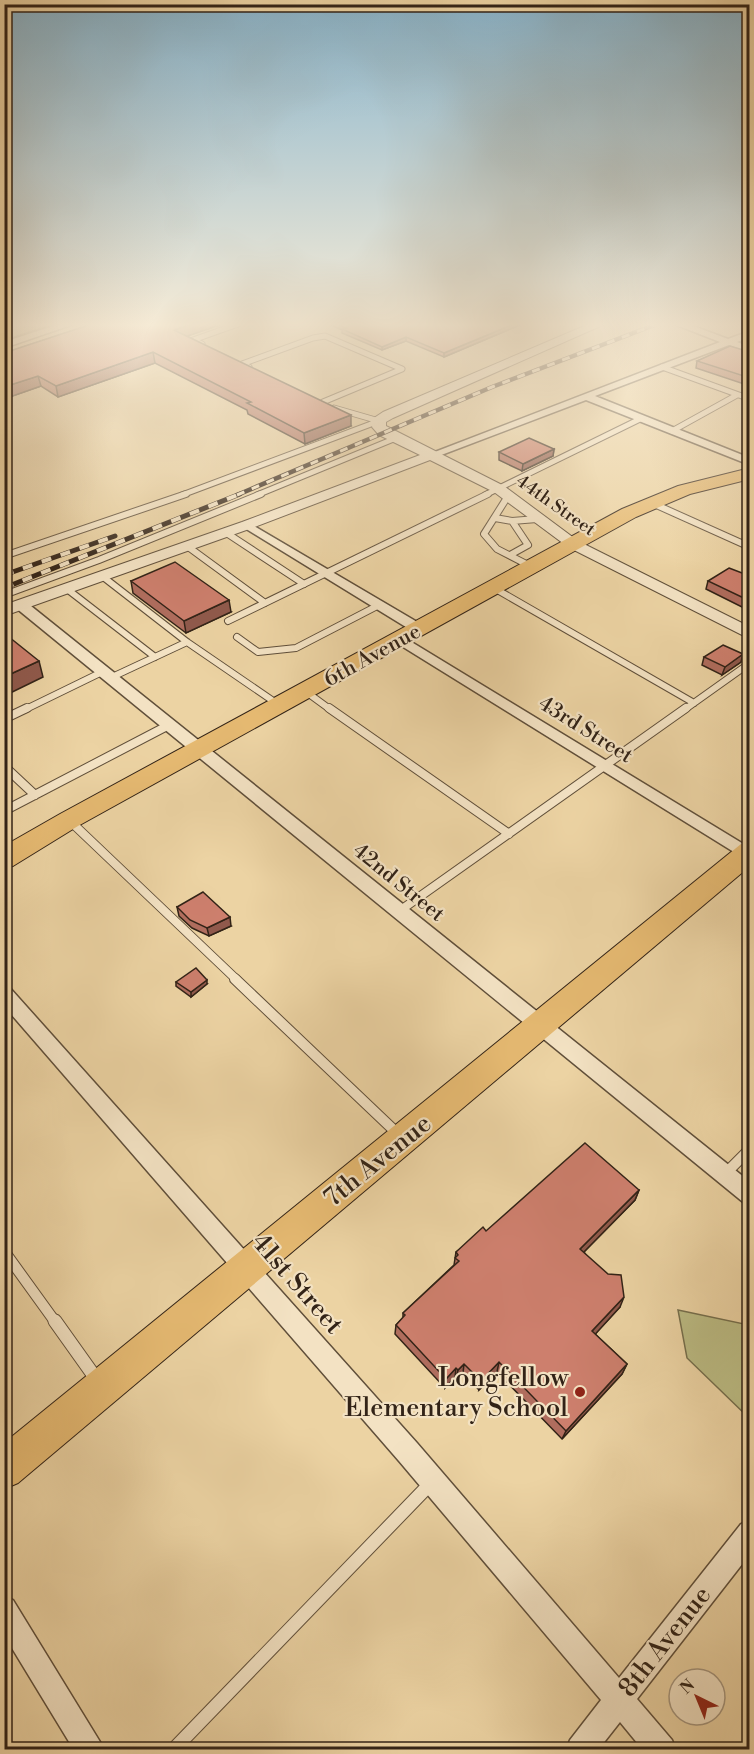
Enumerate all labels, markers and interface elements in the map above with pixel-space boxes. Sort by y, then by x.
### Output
street label: 44th Street [512,470,600,541]
street label: 6th Avenue [320,619,425,693]
street label: 43rd Street [534,691,638,769]
street label: 42nd Street [347,838,450,928]
street label: 7th Avenue [317,1108,438,1214]
street label: 41st Street [245,1227,350,1341]
place label: Longfellow Elementary School [345,1362,569,1424]
marker: Longfellow Elementary School [573,1385,587,1399]
street label: 8th Avenue [612,1580,718,1703]
north arrow [667,1667,727,1727]
text: N [676,1675,699,1698]

